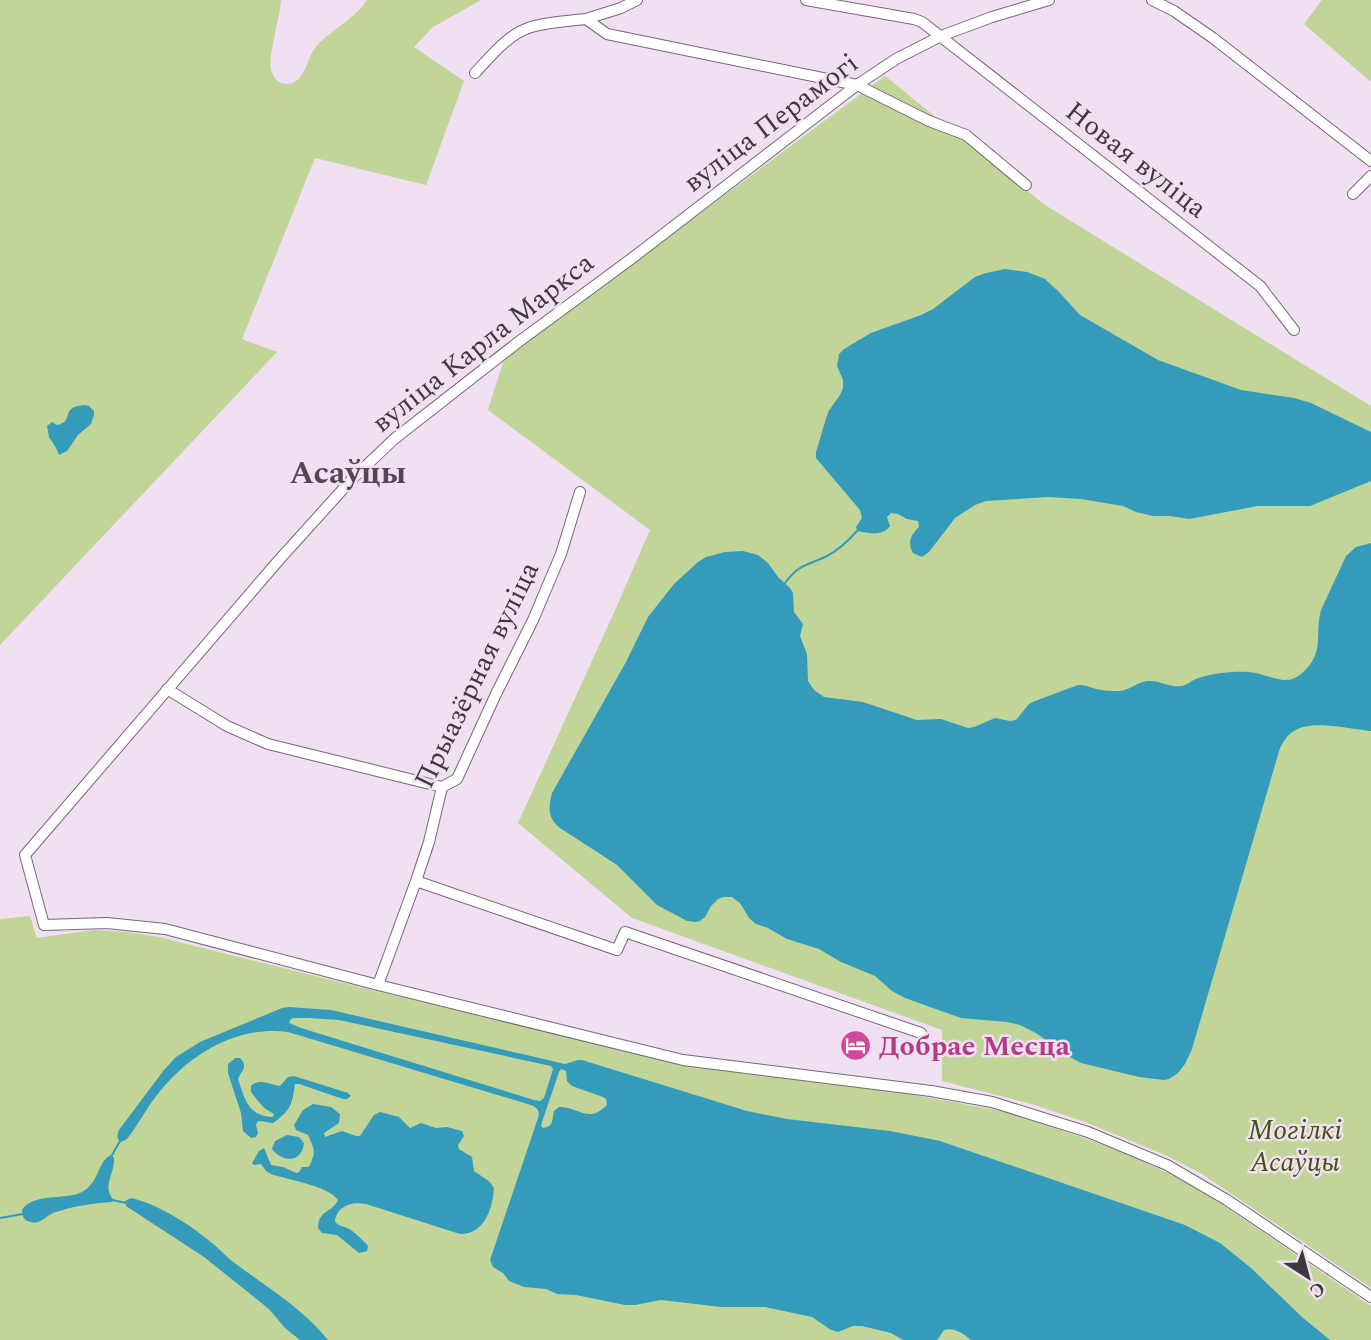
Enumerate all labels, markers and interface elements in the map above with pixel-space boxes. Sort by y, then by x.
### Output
street label: вуліца Перамогі [674,43,868,203]
street label: Новая вуліца [1056,91,1216,229]
street label: вуліца Карла Маркса [363,242,604,444]
district label: Асаўцы [289,449,407,498]
street label: Прыазёрная вуліца [403,554,551,796]
place label: Добрае Месца [879,1025,1070,1068]
hotel icon: Добрае Месца [839,1029,873,1063]
park label: Могілкі Асаўцы [1248,1109,1342,1184]
north arrow [1273,1242,1343,1312]
text: С [1303,1274,1331,1305]

